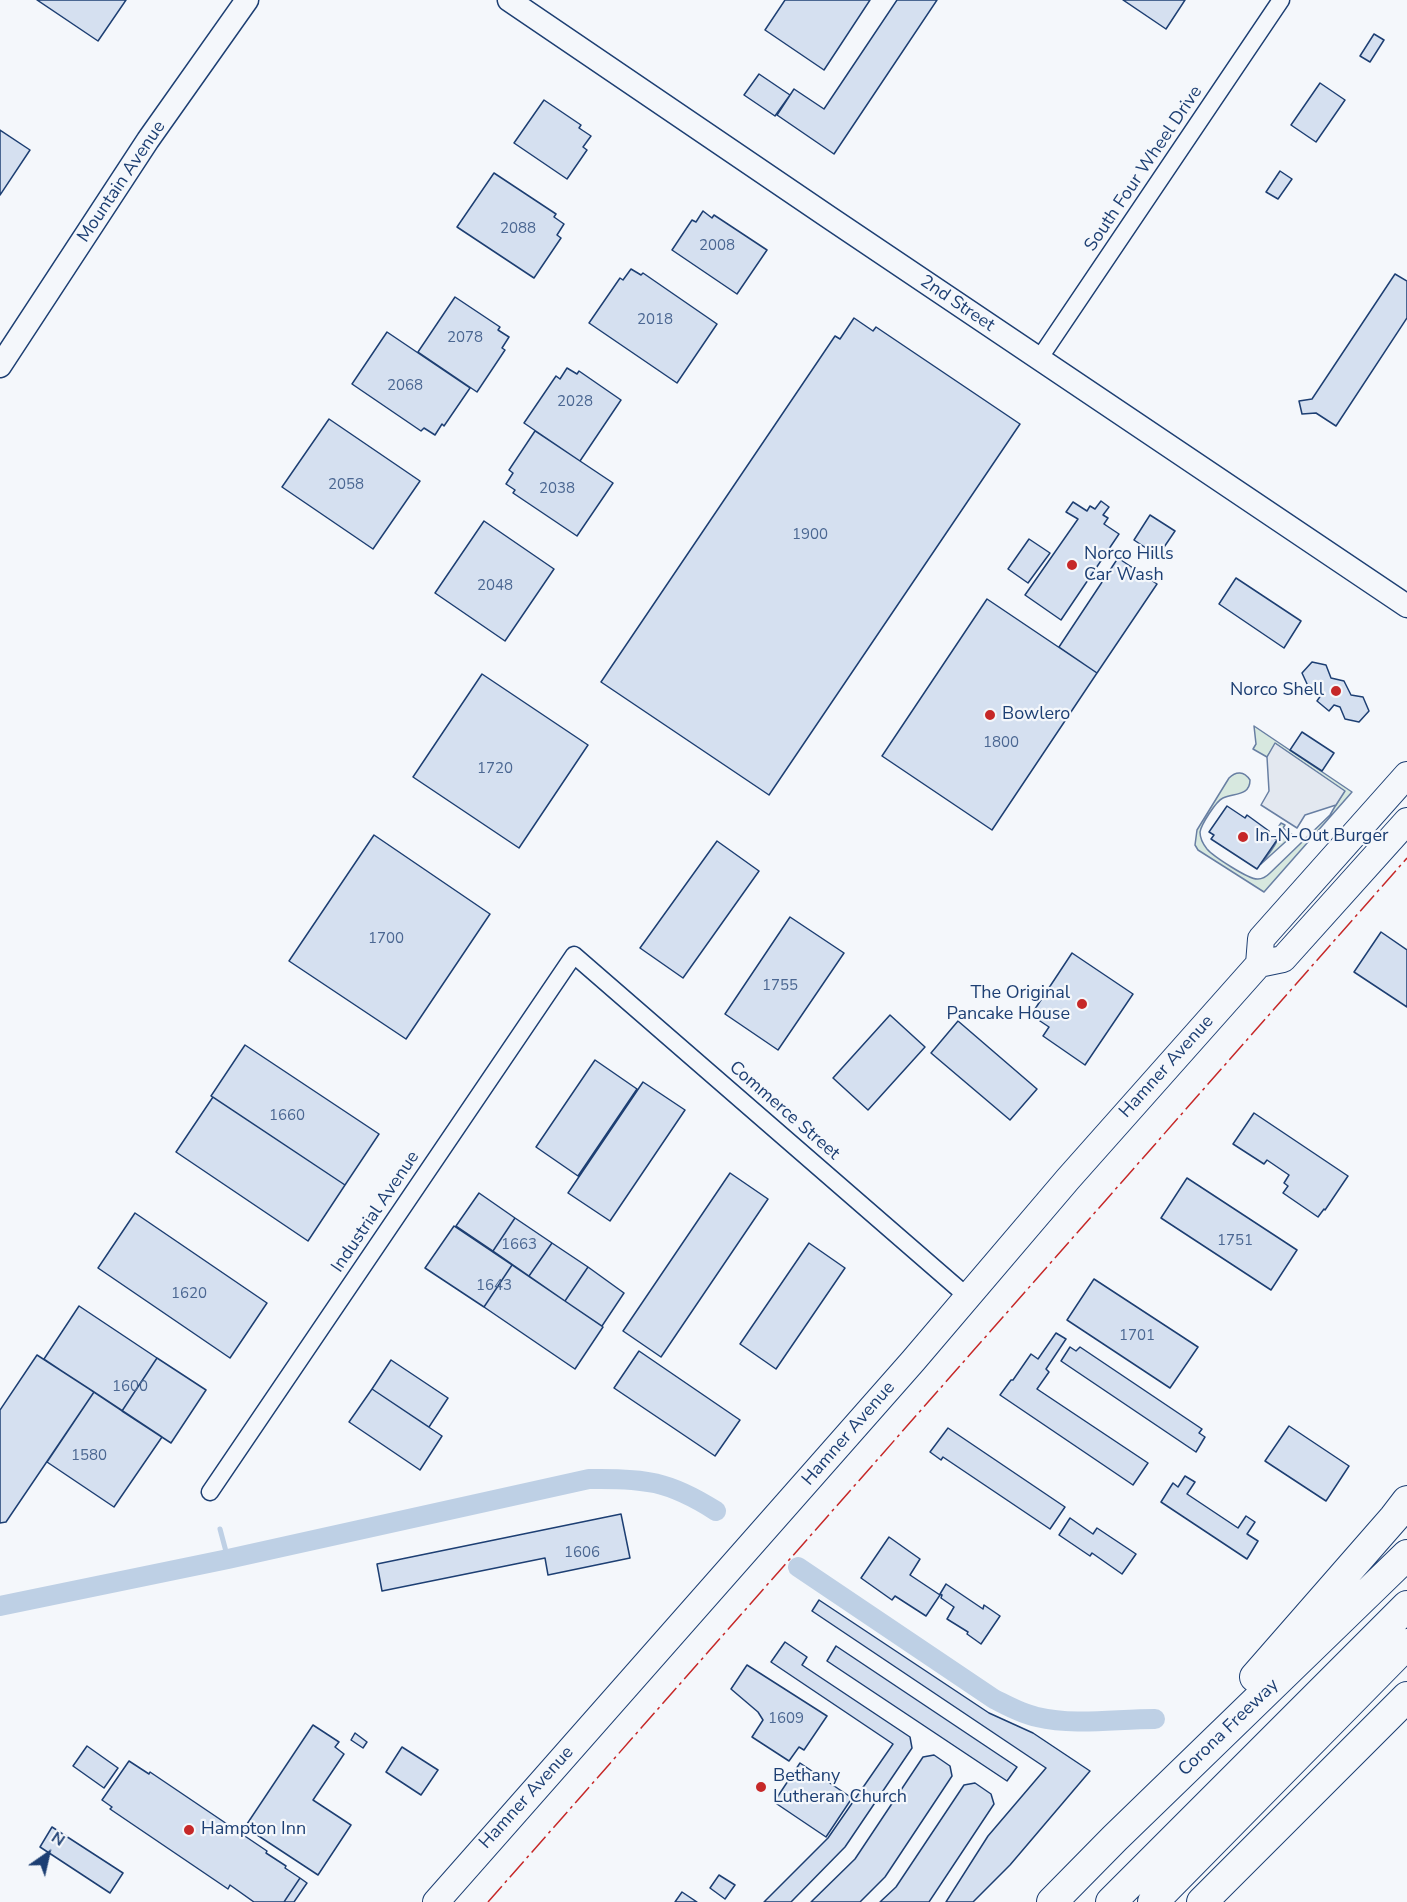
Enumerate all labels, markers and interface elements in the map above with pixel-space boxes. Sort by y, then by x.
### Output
street label: South Four Wheel Drive [1081,82,1207,256]
street label: Mountain Avenue [73,117,171,247]
house number: 2088 [500,220,536,238]
house number: 2008 [699,237,735,255]
street label: 2nd Street [916,271,998,337]
house number: 2018 [637,311,673,329]
house number: 2078 [447,329,483,347]
house number: 2068 [387,377,423,395]
house number: 2028 [557,393,593,411]
house number: 2058 [328,476,364,494]
house number: 2038 [539,480,575,498]
house number: 1900 [792,526,828,544]
place label: Norco Hills Car Wash [1084,544,1174,586]
marker: Norco Hills Car Wash [1065,558,1079,572]
house number: 2048 [477,577,513,595]
place label: Norco Shell [1230,680,1324,702]
marker: Norco Shell [1329,684,1343,698]
place label: Bowlero [1002,704,1070,726]
marker: Bowlero [983,708,997,722]
house number: 1800 [983,734,1019,752]
house number: 1720 [477,760,513,778]
place label: In-N-Out Burger [1255,826,1388,848]
marker: In-N-Out Burger [1236,830,1250,844]
house number: 1700 [368,930,404,948]
house number: 1755 [762,977,798,995]
place label: The Original Pancake House [946,983,1070,1026]
marker: The Original Pancake House [1075,997,1089,1011]
street label: Hamner Avenue [1115,1011,1219,1123]
street label: Commerce Street [724,1057,844,1165]
house number: 1660 [269,1107,305,1125]
street label: Industrial Avenue [327,1147,425,1277]
house number: 1751 [1217,1232,1253,1250]
house number: 1663 [501,1236,537,1254]
house number: 1643 [476,1277,512,1295]
house number: 1620 [171,1285,207,1303]
house number: 1701 [1119,1327,1155,1345]
house number: 1600 [112,1378,148,1396]
street label: Hamner Avenue [798,1378,900,1490]
house number: 1580 [71,1447,107,1465]
house number: 1606 [564,1544,600,1562]
street label: Corona Freeway [1174,1675,1284,1781]
house number: 1609 [768,1710,804,1728]
street label: Hamner Avenue [475,1742,579,1854]
place label: Bethany Lutheran Church [773,1766,907,1808]
marker: Bethany Lutheran Church [754,1780,768,1794]
place label: Hampton Inn [201,1819,306,1841]
marker: Hampton Inn [182,1823,196,1837]
north arrow [18,1824,78,1884]
text: N [47,1827,69,1852]

